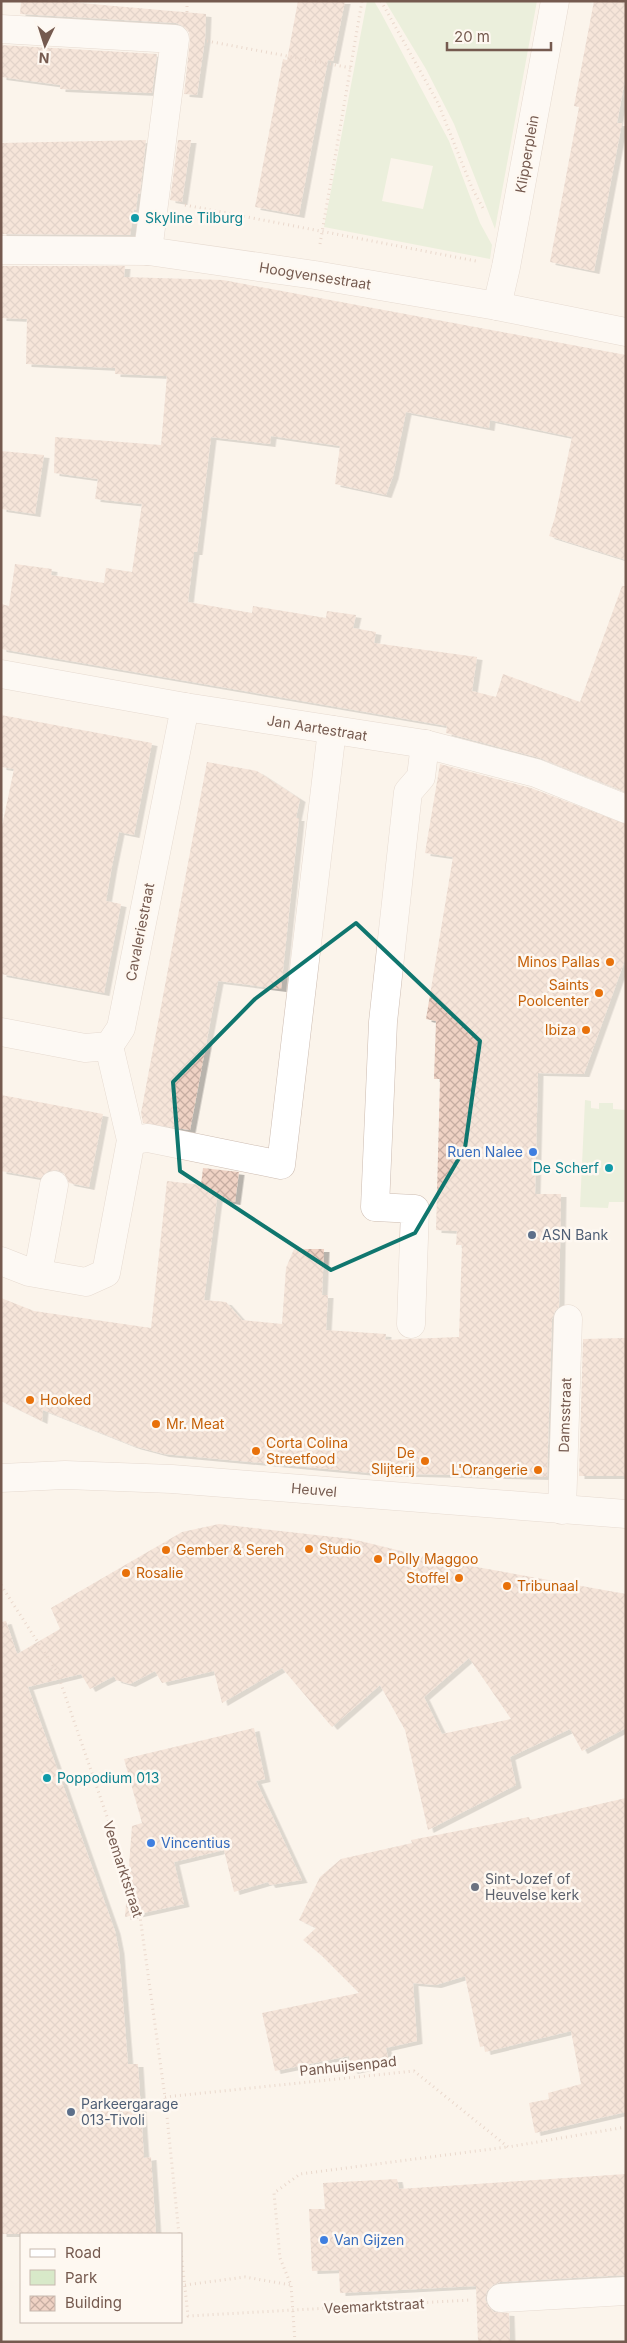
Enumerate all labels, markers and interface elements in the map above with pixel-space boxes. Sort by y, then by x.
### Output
north arrow [20,20,70,70]
scale bar [447,20,551,52]
text: 20 m [454,27,490,46]
text: N [38,50,50,67]
street label: Klipperplein [511,114,542,194]
place label: Skyline Tilburg [145,209,243,226]
marker: Skyline Tilburg [129,212,141,224]
street label: Hoogvensestraat [258,258,373,293]
street label: Jan Aartestraat [266,711,369,744]
street label: Cavaleriestraat [122,881,157,982]
place label: Minos Pallas [517,953,600,970]
marker: Minos Pallas [604,956,616,968]
place label: Saints Poolcenter [518,976,589,1009]
marker: Saints Poolcenter [593,987,605,999]
place label: Ibiza [545,1021,576,1038]
marker: Ibiza [580,1024,592,1036]
place label: Ruen Nalee [447,1143,523,1160]
marker: Ruen Nalee [527,1146,539,1158]
place label: De Scherf [533,1159,599,1176]
marker: De Scherf [603,1162,615,1174]
place label: ASN Bank [542,1226,608,1243]
marker: ASN Bank [526,1229,538,1241]
street label: Damsstraat [555,1377,574,1453]
place label: Hooked [40,1391,91,1408]
marker: Hooked [24,1394,36,1406]
place label: Mr. Meat [166,1415,225,1432]
marker: Mr. Meat [150,1418,162,1430]
place label: Corta Colina Streetfood [266,1434,348,1467]
place label: De Slijterij [371,1444,415,1477]
marker: Corta Colina Streetfood [250,1445,262,1457]
marker: De Slijterij [419,1455,431,1467]
place label: L'Orangerie [451,1461,528,1478]
marker: L'Orangerie [532,1464,544,1476]
street label: Heuvel [290,1479,338,1500]
place label: Studio [319,1540,361,1557]
place label: Gember & Sereh [176,1541,284,1558]
marker: Studio [303,1543,315,1555]
marker: Gember & Sereh [160,1544,172,1556]
place label: Polly Maggoo [388,1550,478,1567]
marker: Polly Maggoo [372,1553,384,1565]
place label: Rosalie [136,1564,183,1581]
marker: Rosalie [120,1567,132,1579]
place label: Stoffel [406,1569,449,1586]
marker: Stoffel [453,1572,465,1584]
place label: Tribunaal [517,1577,578,1594]
marker: Tribunaal [501,1580,513,1592]
place label: Poppodium 013 [57,1769,159,1786]
marker: Poppodium 013 [41,1772,53,1784]
street label: Veemarktstraat [100,1818,147,1920]
place label: Vincentius [161,1834,230,1851]
marker: Vincentius [145,1837,157,1849]
place label: Sint-Jozef of Heuvelse kerk [485,1870,580,1903]
marker: Sint-Jozef of Heuvelse kerk [469,1881,481,1893]
street label: Panhuijsenpad [299,2052,397,2079]
place label: Parkeergarage 013-Tivoli [81,2095,178,2128]
marker: Parkeergarage 013-Tivoli [65,2106,77,2118]
place label: Van Gijzen [334,2231,404,2248]
legend [20,2233,182,2323]
marker: Van Gijzen [318,2234,330,2246]
text: Road [65,2243,101,2262]
text: Park [65,2268,98,2287]
text: Building [65,2293,122,2312]
street label: Veemarktstraat [323,2294,425,2317]

